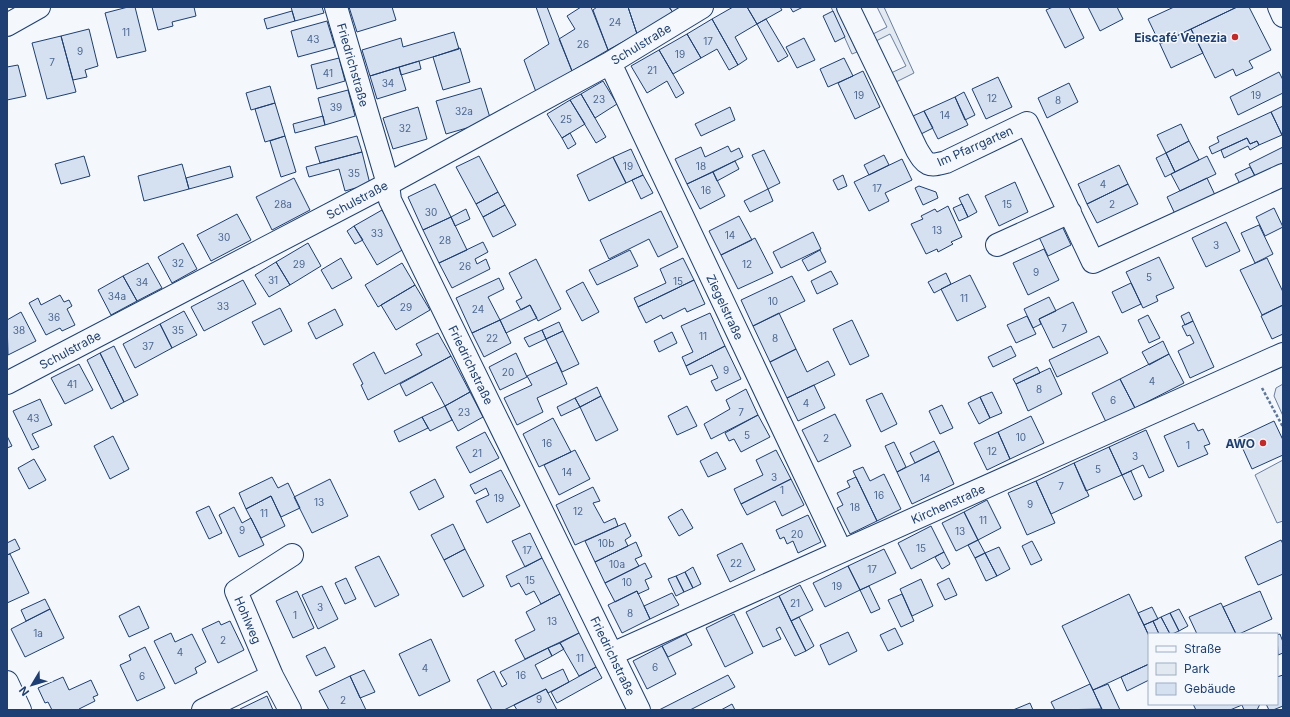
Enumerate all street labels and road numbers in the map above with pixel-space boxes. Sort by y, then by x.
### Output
street label: Schulstraße [608,20,674,68]
street label: Friedrichstraße [334,22,372,108]
street label: Im Pfarrgarten [935,123,1015,169]
street label: Schulstraße [324,178,390,222]
street label: Ziegelstraße [703,272,747,342]
street label: Friedrichstraße [445,323,497,407]
street label: Schulstraße [37,328,103,372]
street label: Kirchenstraße [909,481,987,527]
street label: Hohlweg [231,594,265,646]
street label: Friedrichstraße [587,614,639,698]

